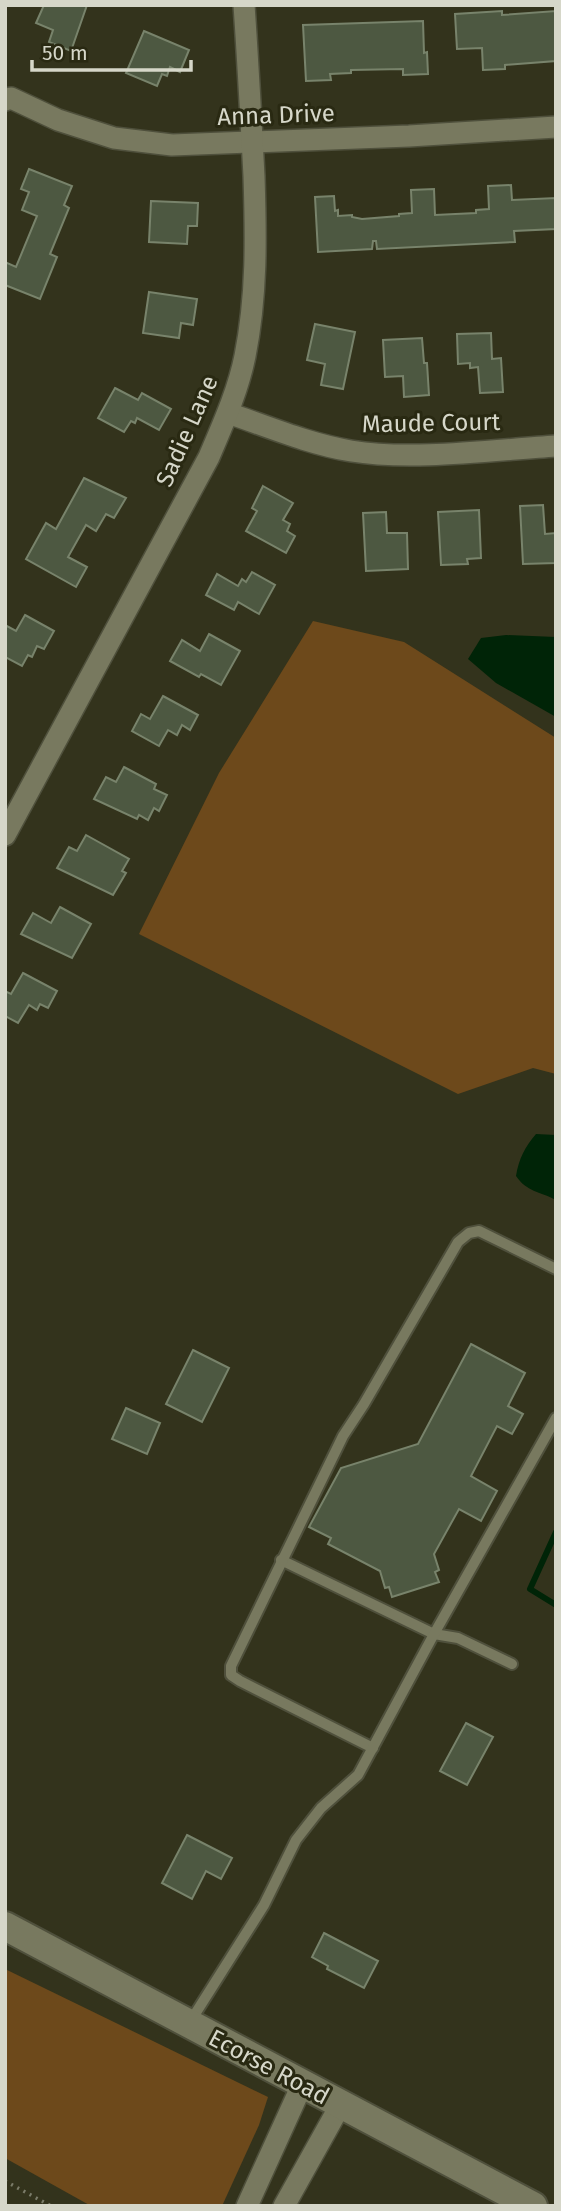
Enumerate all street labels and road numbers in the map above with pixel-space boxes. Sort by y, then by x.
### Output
street label: Anna Drive [217,99,335,131]
street label: Sadie Lane [150,371,224,491]
street label: Maude Court [362,408,501,438]
street label: Ecorse Road [204,2024,334,2110]

